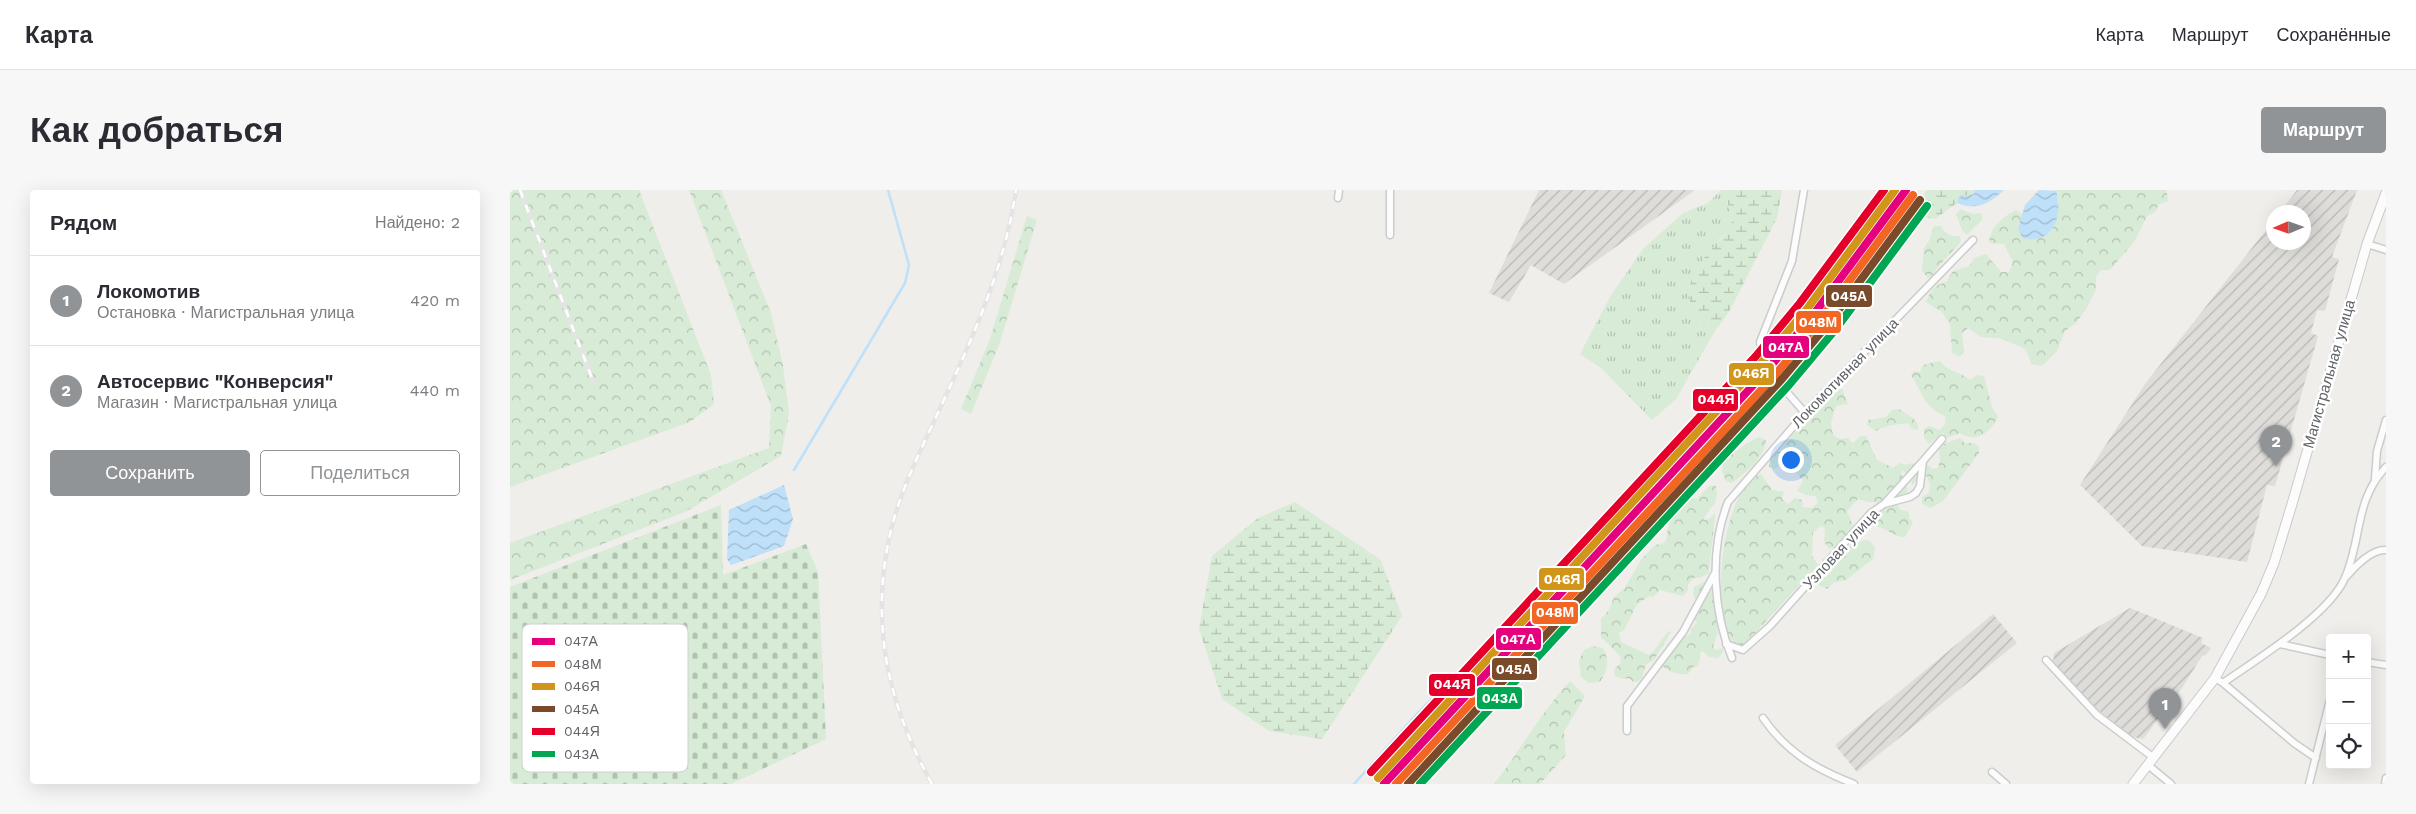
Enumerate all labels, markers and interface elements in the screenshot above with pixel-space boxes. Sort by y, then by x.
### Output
text: Карта [25,21,93,49]
text: Карта [2096,24,2144,45]
text: Маршрут [2172,24,2248,45]
text: Сохранённые [2276,24,2391,45]
button: Маршрут [2261,107,2386,153]
text: Как добраться [30,109,283,151]
north arrow [2266,205,2311,250]
text: Рядом [50,210,117,235]
text: Найдено: 2 [375,213,460,232]
text: Локомотив [97,280,200,303]
line badge: 045А [1825,284,1873,308]
text: 045А [1831,288,1867,304]
text: 1 [63,291,69,310]
text: 420 m [410,291,460,310]
street label: Магистральная улица [2299,297,2359,450]
text: Остановка · Магистральная улица [97,303,354,322]
line badge: 048М [1795,310,1842,334]
street label: Локомотивная улица [1788,314,1903,432]
text: 048М [1799,314,1837,330]
line badge: 047А [1762,335,1810,359]
text: 047А [1768,339,1804,355]
line badge: 046Я [1728,362,1775,386]
text: 046Я [1733,365,1769,381]
text: Автосервис "Конверсия" [97,370,333,393]
text: 2 [61,381,71,400]
text: 440 m [410,381,460,400]
line badge: 044Я [1692,388,1739,412]
text: 044Я [1697,391,1735,407]
text: Магазин · Магистральная улица [97,393,337,412]
pin: 2 [2260,425,2292,466]
your location [1778,447,1804,473]
button: Сохранить [50,450,250,496]
button: Поделиться [260,450,460,496]
street label: Узловая улица [1799,505,1883,593]
line badge: 046Я [1538,567,1585,591]
text: 046Я [1544,571,1580,587]
line badge: 048М [1531,601,1579,625]
text: 048М [1536,604,1574,620]
legend [522,624,688,772]
line badge: 047А [1495,627,1542,651]
text: 047А [1500,631,1536,647]
text: 047А [564,633,598,649]
map controls [2326,634,2371,769]
button: + [2326,634,2371,679]
text: 048М [564,656,602,672]
line badge: 045А [1491,657,1538,681]
text: 045А [1496,661,1532,677]
line badge: 044Я [1428,673,1476,697]
text: 044Я [1433,676,1471,692]
text: 046Я [564,678,600,694]
button: − [2326,679,2371,724]
line badge: 043А [1476,686,1523,710]
pin: 1 [2149,688,2181,729]
text: 043А [1482,690,1518,706]
text: 045А [564,701,599,717]
text: 044Я [564,723,600,739]
button: locate [2326,724,2371,769]
text: 043А [564,746,599,762]

